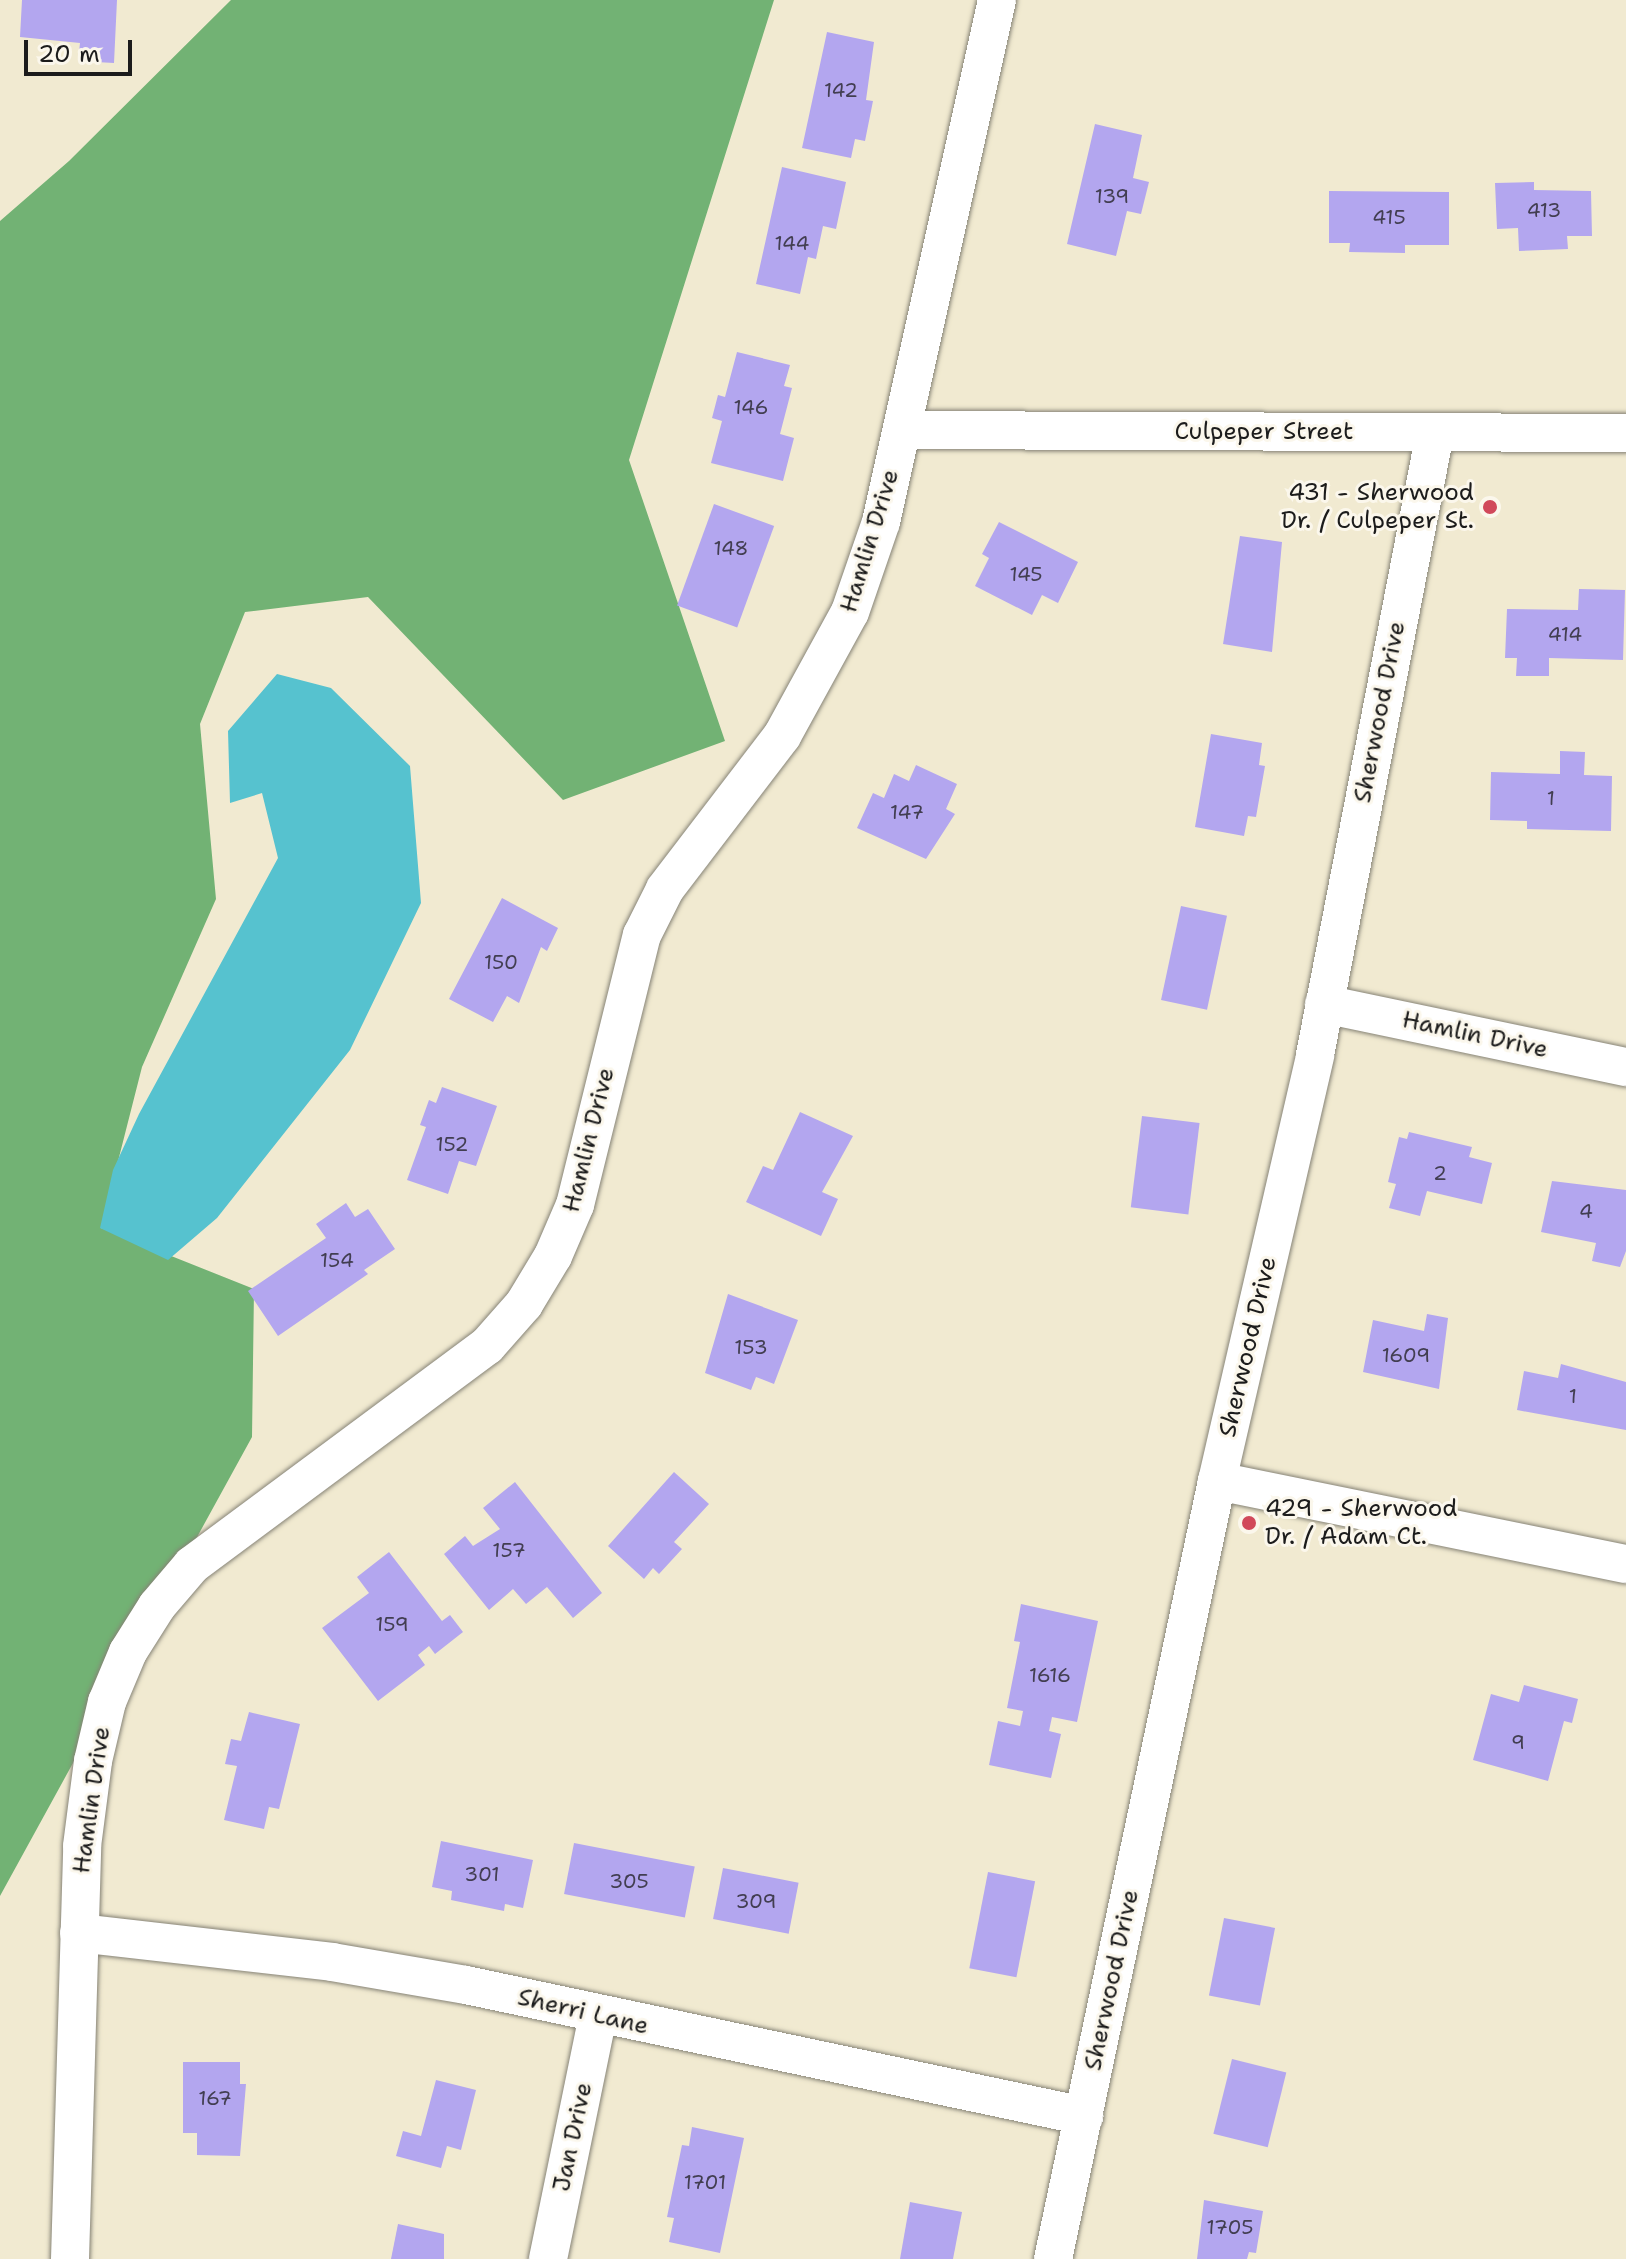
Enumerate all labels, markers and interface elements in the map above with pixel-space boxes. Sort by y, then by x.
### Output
scale bar [28,24,136,74]
text: 20 m [38,38,100,70]
house number: 142 [824,78,858,102]
house number: 139 [1095,184,1129,208]
house number: 413 [1527,198,1561,222]
house number: 415 [1372,205,1406,229]
house number: 144 [775,231,809,255]
house number: 146 [733,395,769,419]
street label: Culpeper Street [1174,418,1354,446]
street label: Hamlin Drive [835,466,905,616]
place label: 431 - Sherwood Dr. / Culpeper St. [1281,479,1474,535]
marker: 431 - Sherwood Dr. / Culpeper St. [1481,498,1499,516]
house number: 148 [714,536,748,560]
house number: 145 [1009,562,1043,586]
street label: Sherwood Drive [1348,619,1412,805]
house number: 414 [1548,622,1582,646]
house number: 1 [1547,786,1555,810]
house number: 147 [890,800,924,824]
house number: 150 [484,950,518,974]
street label: Hamlin Drive [1400,1006,1550,1064]
street label: Hamlin Drive [557,1065,621,1215]
house number: 152 [435,1132,469,1156]
house number: 2 [1433,1161,1447,1185]
house number: 4 [1579,1199,1593,1223]
house number: 154 [320,1248,354,1272]
street label: Sherwood Drive [1213,1254,1283,1440]
house number: 153 [734,1335,768,1359]
house number: 1609 [1382,1343,1430,1367]
house number: 1 [1569,1384,1577,1408]
place label: 429 - Sherwood Dr. / Adam Ct. [1265,1495,1458,1551]
marker: 429 - Sherwood Dr. / Adam Ct. [1240,1514,1258,1532]
house number: 157 [492,1538,526,1562]
house number: 159 [375,1612,409,1636]
house number: 1616 [1029,1663,1071,1687]
street label: Hamlin Drive [67,1725,117,1875]
house number: 9 [1511,1730,1525,1754]
house number: 301 [464,1862,500,1886]
house number: 305 [609,1869,649,1893]
street label: Sherwood Drive [1079,1887,1145,2073]
house number: 309 [735,1889,777,1913]
street label: Sherri Lane [515,1983,651,2041]
street label: Jan Drive [547,2080,599,2194]
house number: 167 [198,2086,232,2110]
house number: 1701 [684,2170,726,2194]
house number: 1705 [1207,2215,1253,2239]

